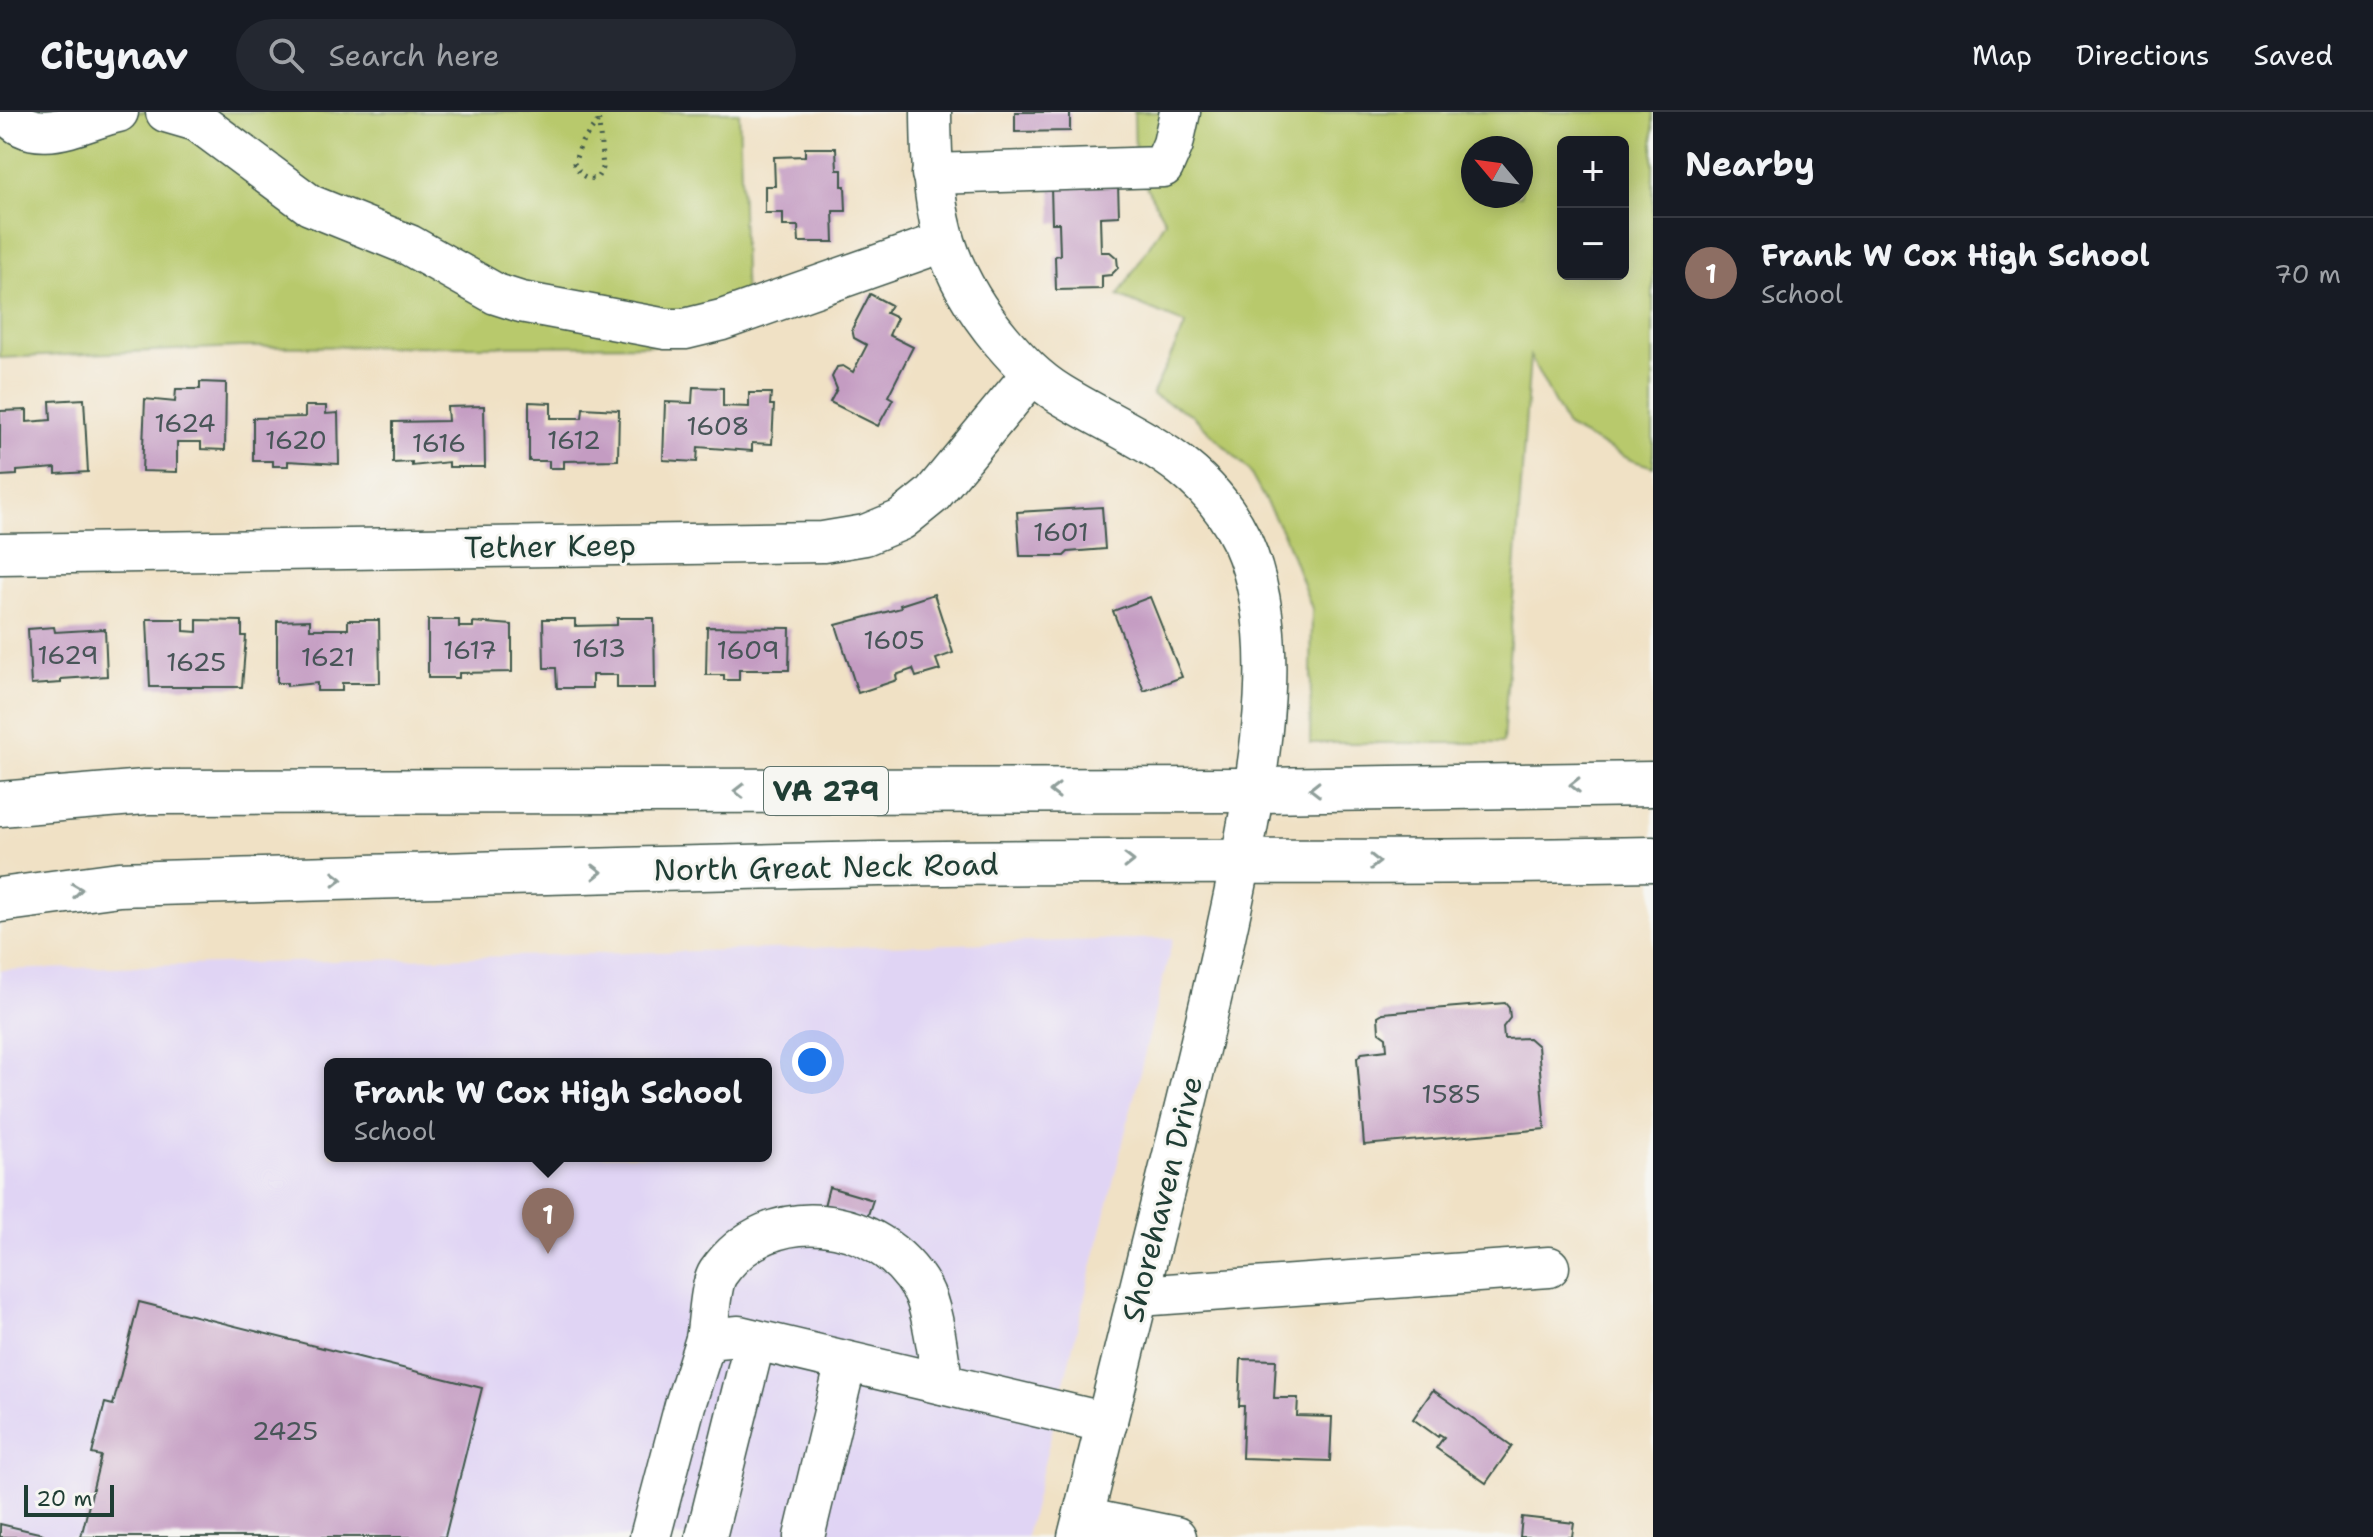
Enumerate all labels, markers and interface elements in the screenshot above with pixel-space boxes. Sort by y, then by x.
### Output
search box [236,19,796,91]
text: Citynav [40,30,188,81]
icon: search [264,33,308,77]
text: Search here [328,35,500,76]
text: Map [1972,36,2032,74]
text: Directions [2076,36,2210,74]
text: Saved [2254,36,2333,74]
north arrow [1461,136,1533,208]
map controls [1557,136,1629,280]
button: + [1557,136,1629,208]
text: Nearby [1685,141,1815,187]
button: − [1557,208,1629,280]
text: Frank W Cox High School [1761,235,2150,276]
text: 1 [1705,256,1717,291]
text: 70 m [2274,256,2341,291]
text: School [1761,276,1843,311]
house number: 1624 [154,405,216,440]
house number: 1608 [686,408,750,443]
house number: 1620 [265,422,327,457]
house number: 1612 [547,422,601,457]
house number: 1616 [412,425,466,460]
house number: 1601 [1033,514,1089,549]
street label: Tether Keep [464,524,636,568]
house number: 1605 [863,622,925,657]
house number: 1613 [572,630,626,665]
house number: 1617 [443,632,497,667]
house number: 1609 [716,632,780,667]
house number: 1629 [37,637,99,672]
house number: 1621 [301,639,355,674]
house number: 1625 [166,644,226,679]
road number: VA 279 [764,767,888,815]
one-way arrow [1568,776,1581,794]
one-way arrow [1308,781,1321,798]
one-way arrow [732,782,745,800]
one-way arrow [1048,782,1061,800]
street label: North Great Neck Road [653,843,999,891]
one-way arrow [1123,853,1136,870]
one-way arrow [1369,853,1382,870]
one-way arrow [591,863,604,881]
one-way arrow [331,870,344,887]
one-way arrow [71,881,84,898]
your location [792,1042,832,1082]
popup [324,1058,772,1162]
text: Frank W Cox High School [354,1072,742,1113]
street label: Shorehaven Drive [1112,1072,1212,1326]
house number: 1585 [1421,1076,1481,1111]
text: School [354,1113,435,1148]
pin: 1 [522,1188,574,1254]
house number: 2425 [252,1413,318,1448]
scale bar [24,1481,114,1517]
text: 20 m [36,1484,93,1513]

